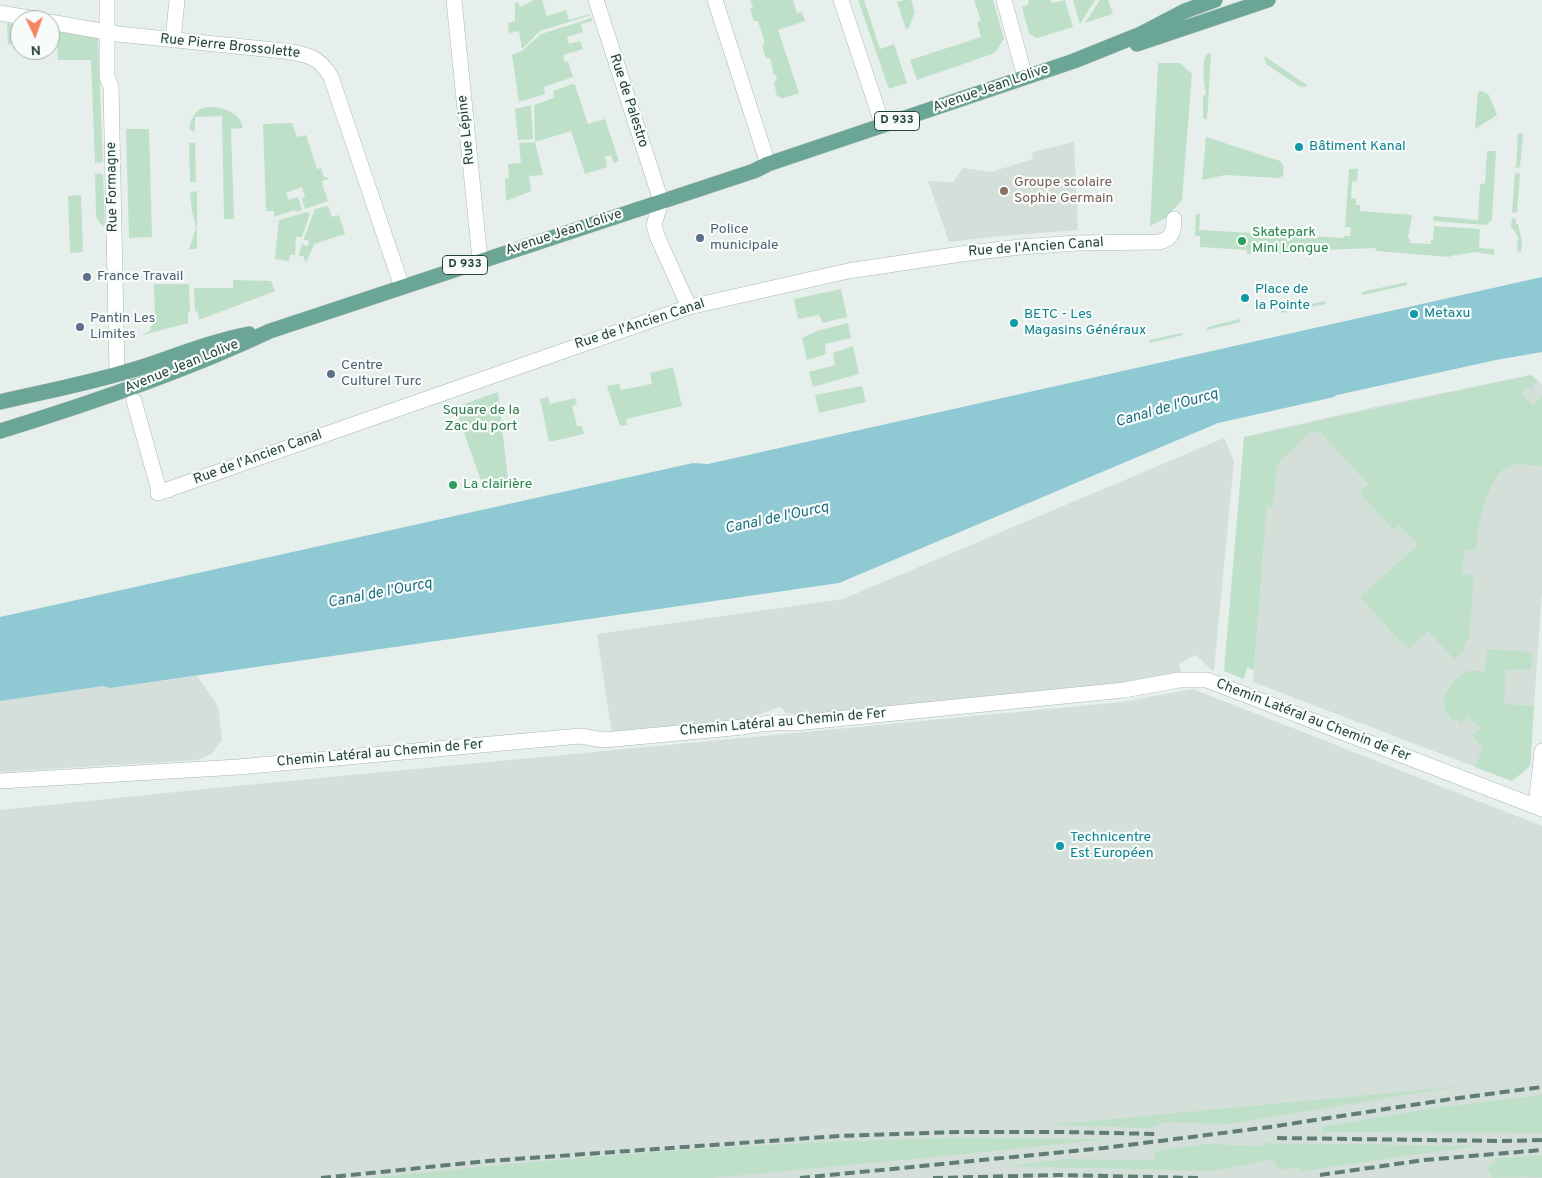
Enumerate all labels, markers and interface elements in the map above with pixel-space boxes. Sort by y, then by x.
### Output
north arrow [10,10,60,60]
street label: Rue Pierre Brossolette [159,31,301,63]
text: N [30,41,41,58]
street label: Rue de Palestro [605,52,651,150]
street label: Avenue Jean Lolive [931,61,1051,117]
street label: Rue Lépine [455,94,479,166]
road number: D 933 [874,112,920,130]
place label: Bâtiment Kanal [1309,139,1406,155]
marker: Bâtiment Kanal [1293,141,1305,153]
street label: Rue Formagne [104,142,122,232]
place label: Groupe scolaire Sophie Germain [1014,175,1113,208]
marker: Groupe scolaire Sophie Germain [998,185,1010,197]
street label: Avenue Jean Lolive [504,206,624,260]
place label: Police municipale [710,222,779,254]
place label: Skatepark Mini Longue [1252,225,1328,258]
marker: Police municipale [694,232,706,244]
street label: Rue de l'Ancien Canal [968,235,1104,261]
marker: Skatepark Mini Longue [1236,235,1248,247]
road number: D 933 [442,256,488,274]
place label: France Travail [97,269,183,285]
marker: France Travail [81,271,93,283]
place label: Place de la Pointe [1255,282,1310,314]
marker: Place de la Pointe [1239,292,1251,304]
street label: Rue de l'Ancien Canal [573,296,707,354]
place label: Metaxu [1424,306,1470,322]
place label: BETC - Les Magasins Généraux [1024,307,1146,340]
marker: Metaxu [1408,308,1420,320]
place label: Pantin Les Limites [90,311,155,344]
marker: BETC - Les Magasins Généraux [1008,317,1020,329]
marker: Pantin Les Limites [74,321,86,333]
street label: Avenue Jean Lolive [123,336,241,398]
place label: Centre Culturel Turc [341,358,422,391]
marker: Centre Culturel Turc [325,368,337,380]
water label: Canal de l'Ourcq [1114,386,1220,432]
park label: Square de la Zac du port [442,403,520,436]
street label: Rue de l'Ancien Canal [191,427,325,489]
place label: La clairière [463,477,532,493]
marker: La clairière [447,479,459,491]
water label: Canal de l'Ourcq [723,499,831,539]
water label: Canal de l'Ourcq [326,575,434,613]
street label: Chemin Latéral au Chemin de Fer [1213,676,1413,766]
street label: Chemin Latéral au Chemin de Fer [679,706,887,740]
street label: Chemin Latéral au Chemin de Fer [276,737,484,771]
place label: Technicentre Est Européen [1070,830,1154,862]
marker: Technicentre Est Européen [1054,840,1066,852]

